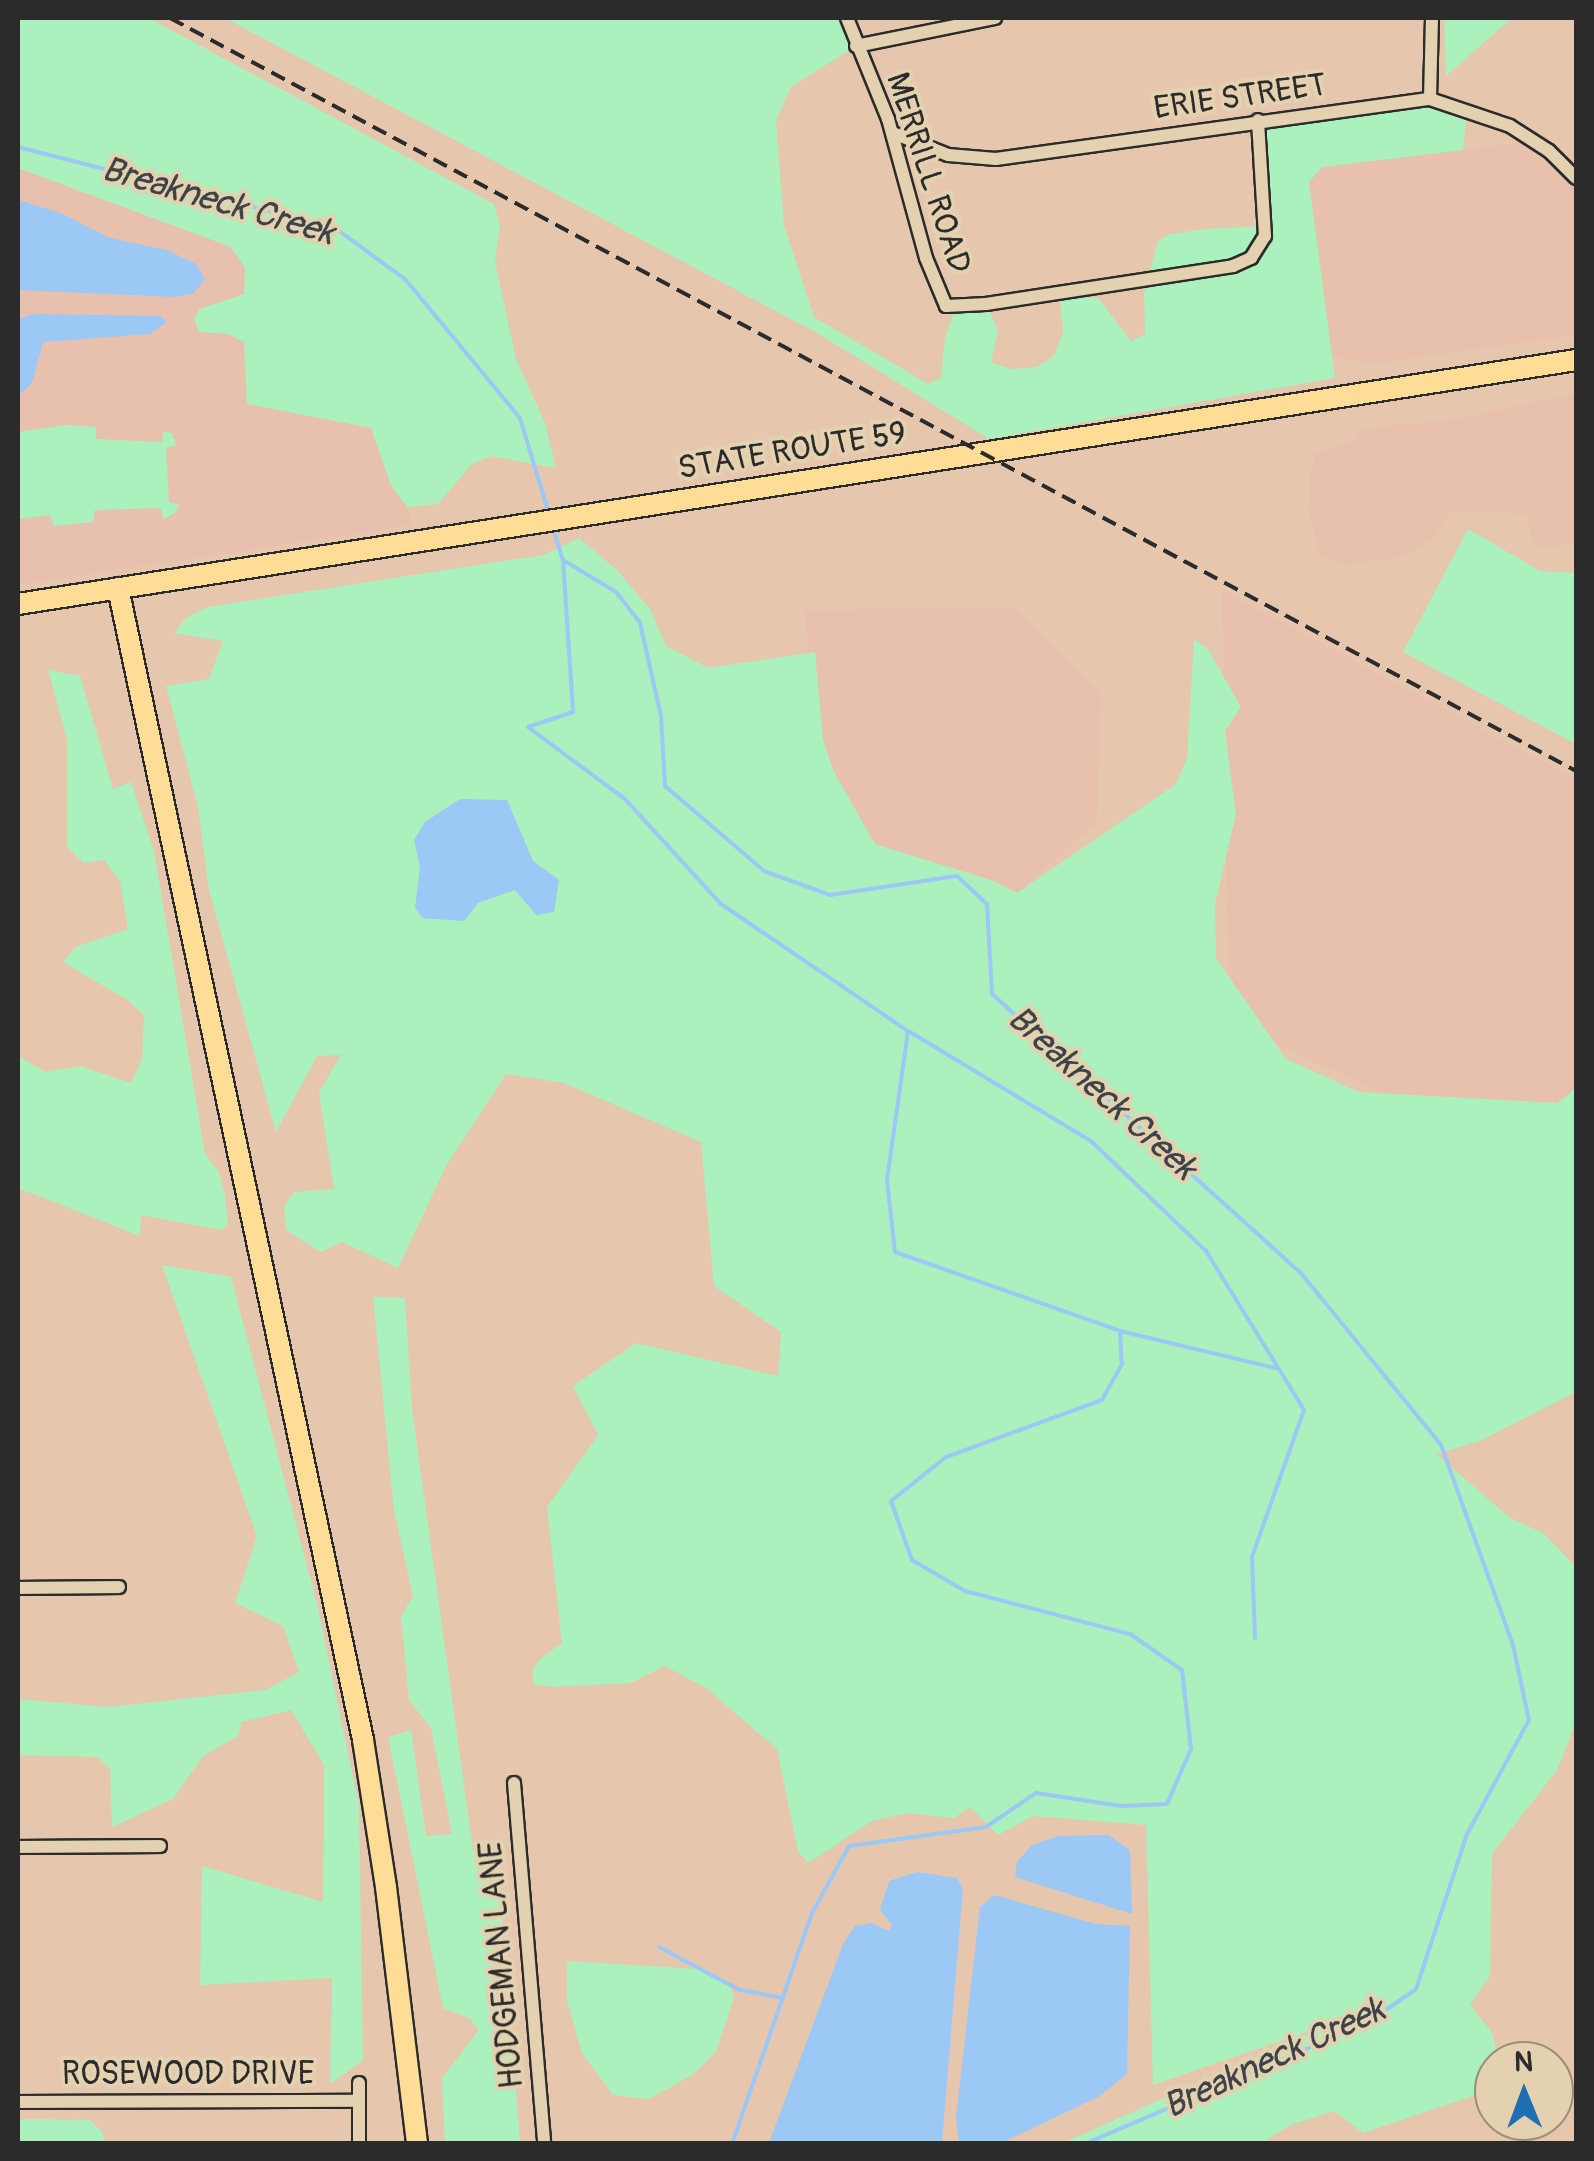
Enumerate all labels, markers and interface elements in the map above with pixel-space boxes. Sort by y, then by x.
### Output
street label: ERIE STREET [1151,66,1329,128]
street label: MERRILL ROAD [878,68,978,278]
water label: Breakneck Creek [97,148,339,254]
street label: STATE ROUTE 59 [675,414,909,488]
water label: Breakneck Creek [999,997,1205,1189]
street label: HODGEMAN LANE [472,1840,532,2090]
water label: Breakneck Creek [1157,1988,1391,2128]
north arrow [1474,2041,1574,2141]
text: N [1514,2045,1533,2080]
street label: ROSEWOOD DRIVE [62,2055,314,2093]

